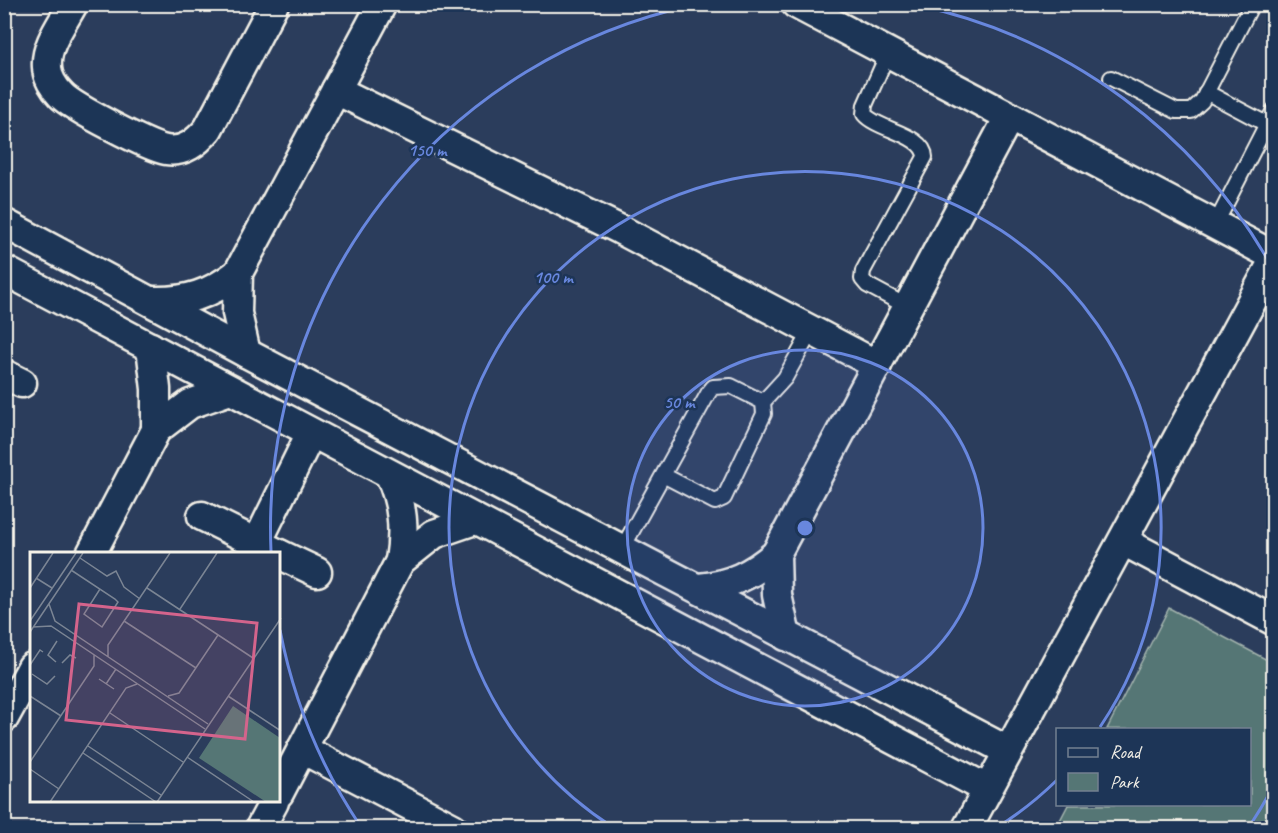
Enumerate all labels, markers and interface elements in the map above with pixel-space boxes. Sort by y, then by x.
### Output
text: 150 m [408,139,448,161]
text: 100 m [534,266,574,288]
text: 50 m [664,391,696,413]
centre of rings [795,518,815,538]
inset map [30,552,280,803]
legend [1056,728,1251,806]
text: Road [1110,741,1143,763]
text: Park [1110,771,1140,793]

